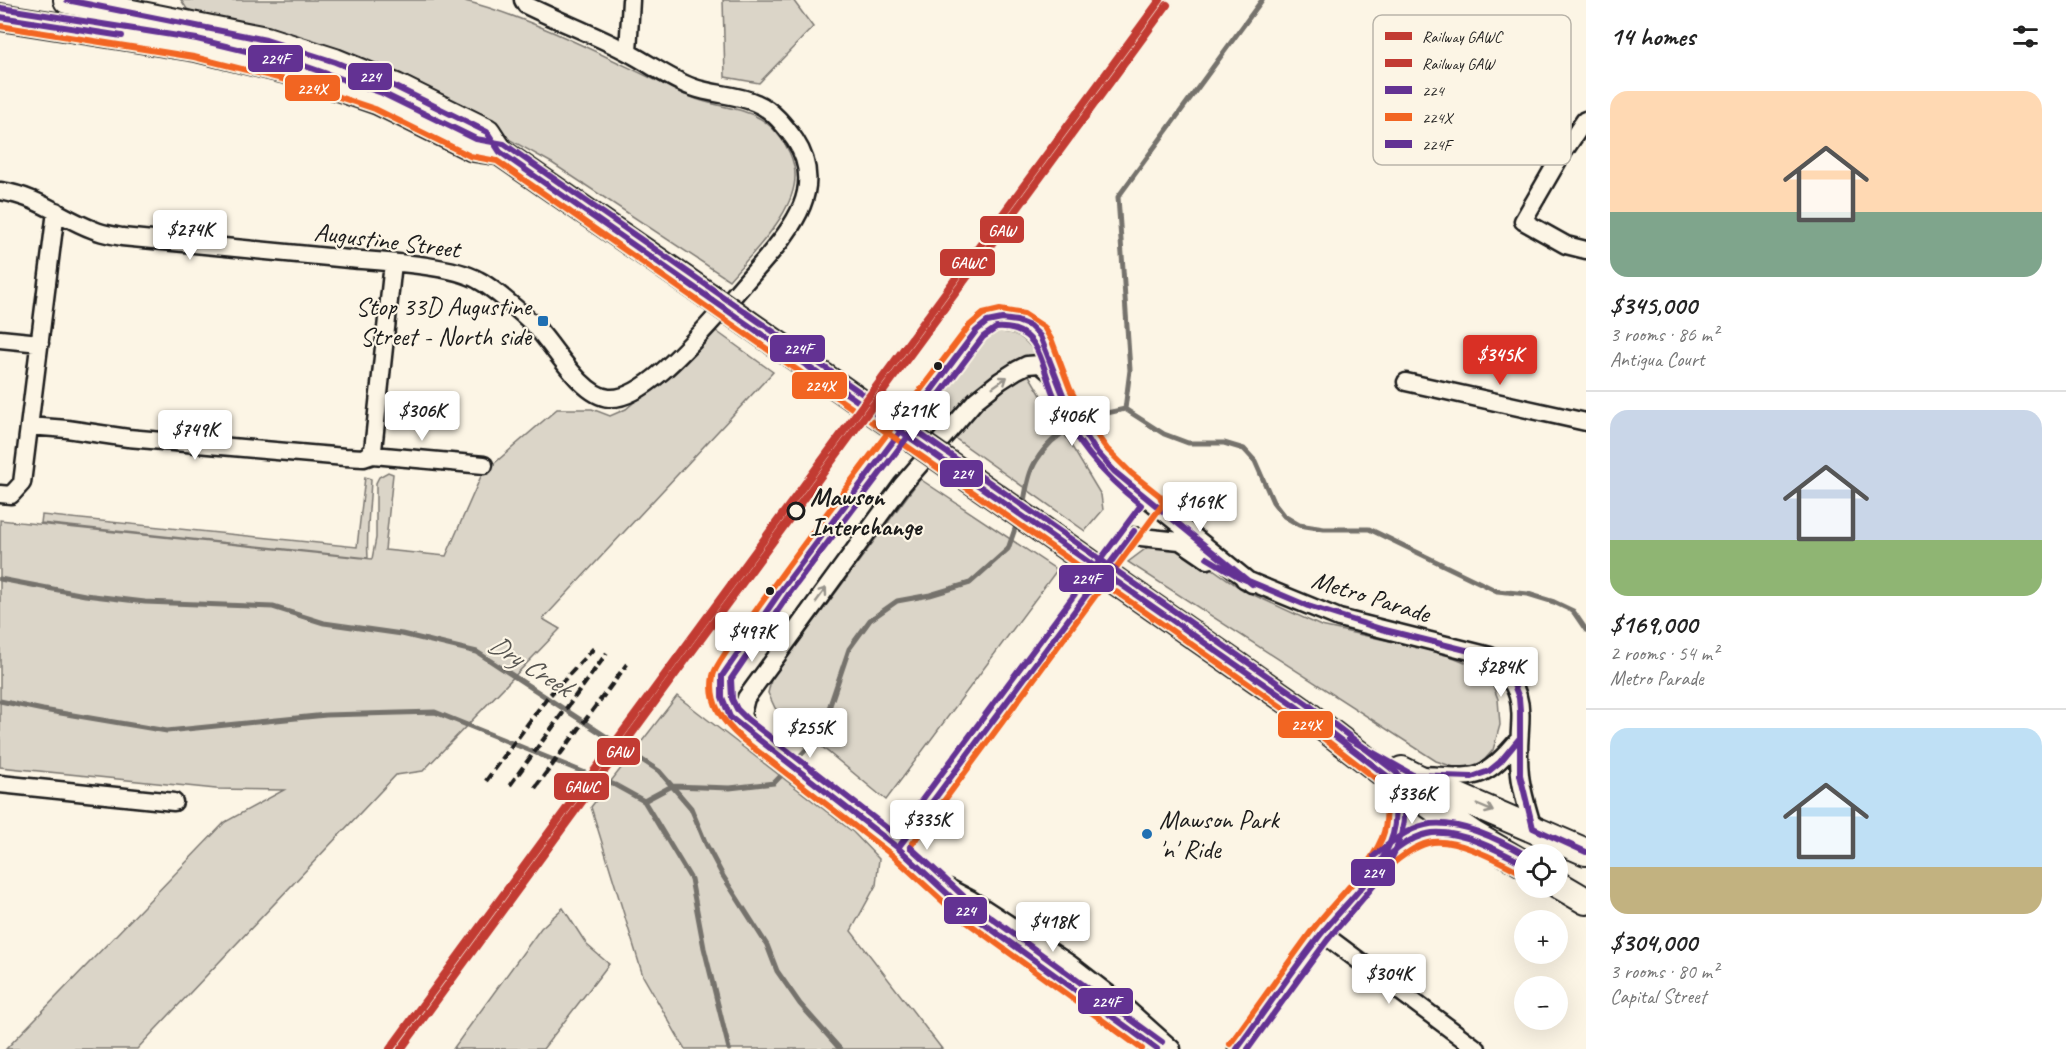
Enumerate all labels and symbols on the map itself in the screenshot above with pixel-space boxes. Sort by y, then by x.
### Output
legend [1373,15,1571,165]
text: Railway GAWC [1422,27,1504,47]
line badge: 224F [247,44,304,73]
text: 224F [260,49,293,69]
text: Railway GAW [1422,54,1496,74]
line badge: 224 [347,62,393,91]
text: 224 [359,67,383,87]
line badge: 224X [284,74,341,102]
text: 224X [297,79,330,99]
text: 224 [1422,81,1445,101]
text: 224X [1422,108,1455,128]
text: 224F [1422,135,1455,155]
pin: $274K [148,210,232,261]
street label: Augustine Street [312,215,464,266]
line badge: GAW [979,215,1025,244]
text: GAW [988,221,1018,241]
line badge: GAWC [939,248,996,277]
text: GAWC [951,253,988,273]
place label: Stop 33D Augustine Street - North side [355,290,534,353]
marker: Stop 33D Augustine Street - North side [536,314,550,328]
line badge: 224F [769,334,826,363]
pin: $345K [1458,335,1542,386]
text: 224F [783,339,816,359]
unlabelled marker [932,360,944,372]
line badge: 224X [791,371,848,400]
text: 224X [805,376,838,396]
one-way arrow [991,376,1007,388]
pin: $306K [380,391,464,442]
pin: $211K [871,391,955,442]
pin: $406K [1030,396,1114,447]
pin: $749K [153,410,237,461]
line badge: 224 [939,459,984,488]
text: 224 [951,464,975,484]
place label: Mawson Interchange [810,480,924,543]
pin: $169K [1158,482,1242,533]
marker: Mawson Interchange [787,502,805,520]
street label: Metro Parade [1308,563,1435,630]
line badge: 224F [1058,564,1115,593]
text: 224F [1071,569,1104,589]
unlabelled marker [764,585,776,597]
one-way arrow [815,587,828,603]
pin: $497K [710,612,794,663]
water label: Dry Creek [482,626,582,706]
pin: $284K [1459,647,1543,698]
pin: $255K [768,708,852,759]
line badge: 224X [1277,710,1334,739]
text: 224X [1291,715,1324,735]
line badge: GAW [596,737,641,766]
text: GAW [605,742,635,762]
line badge: GAWC [553,772,610,801]
pin: $336K [1370,774,1454,825]
text: GAWC [565,777,602,797]
pin: $335K [885,800,969,851]
place label: Mawson Park 'n' Ride [1159,803,1280,866]
one-way arrow [1475,803,1494,814]
marker: Mawson Park 'n' Ride [1140,827,1154,841]
line badge: 224 [1350,858,1396,887]
text: 224 [1362,863,1386,883]
line badge: 224 [943,896,988,925]
text: 224 [954,901,978,921]
pin: $418K [1011,902,1095,953]
pin: $304K [1347,954,1431,1005]
line badge: 224F [1077,987,1134,1015]
text: 224F [1091,992,1124,1012]

